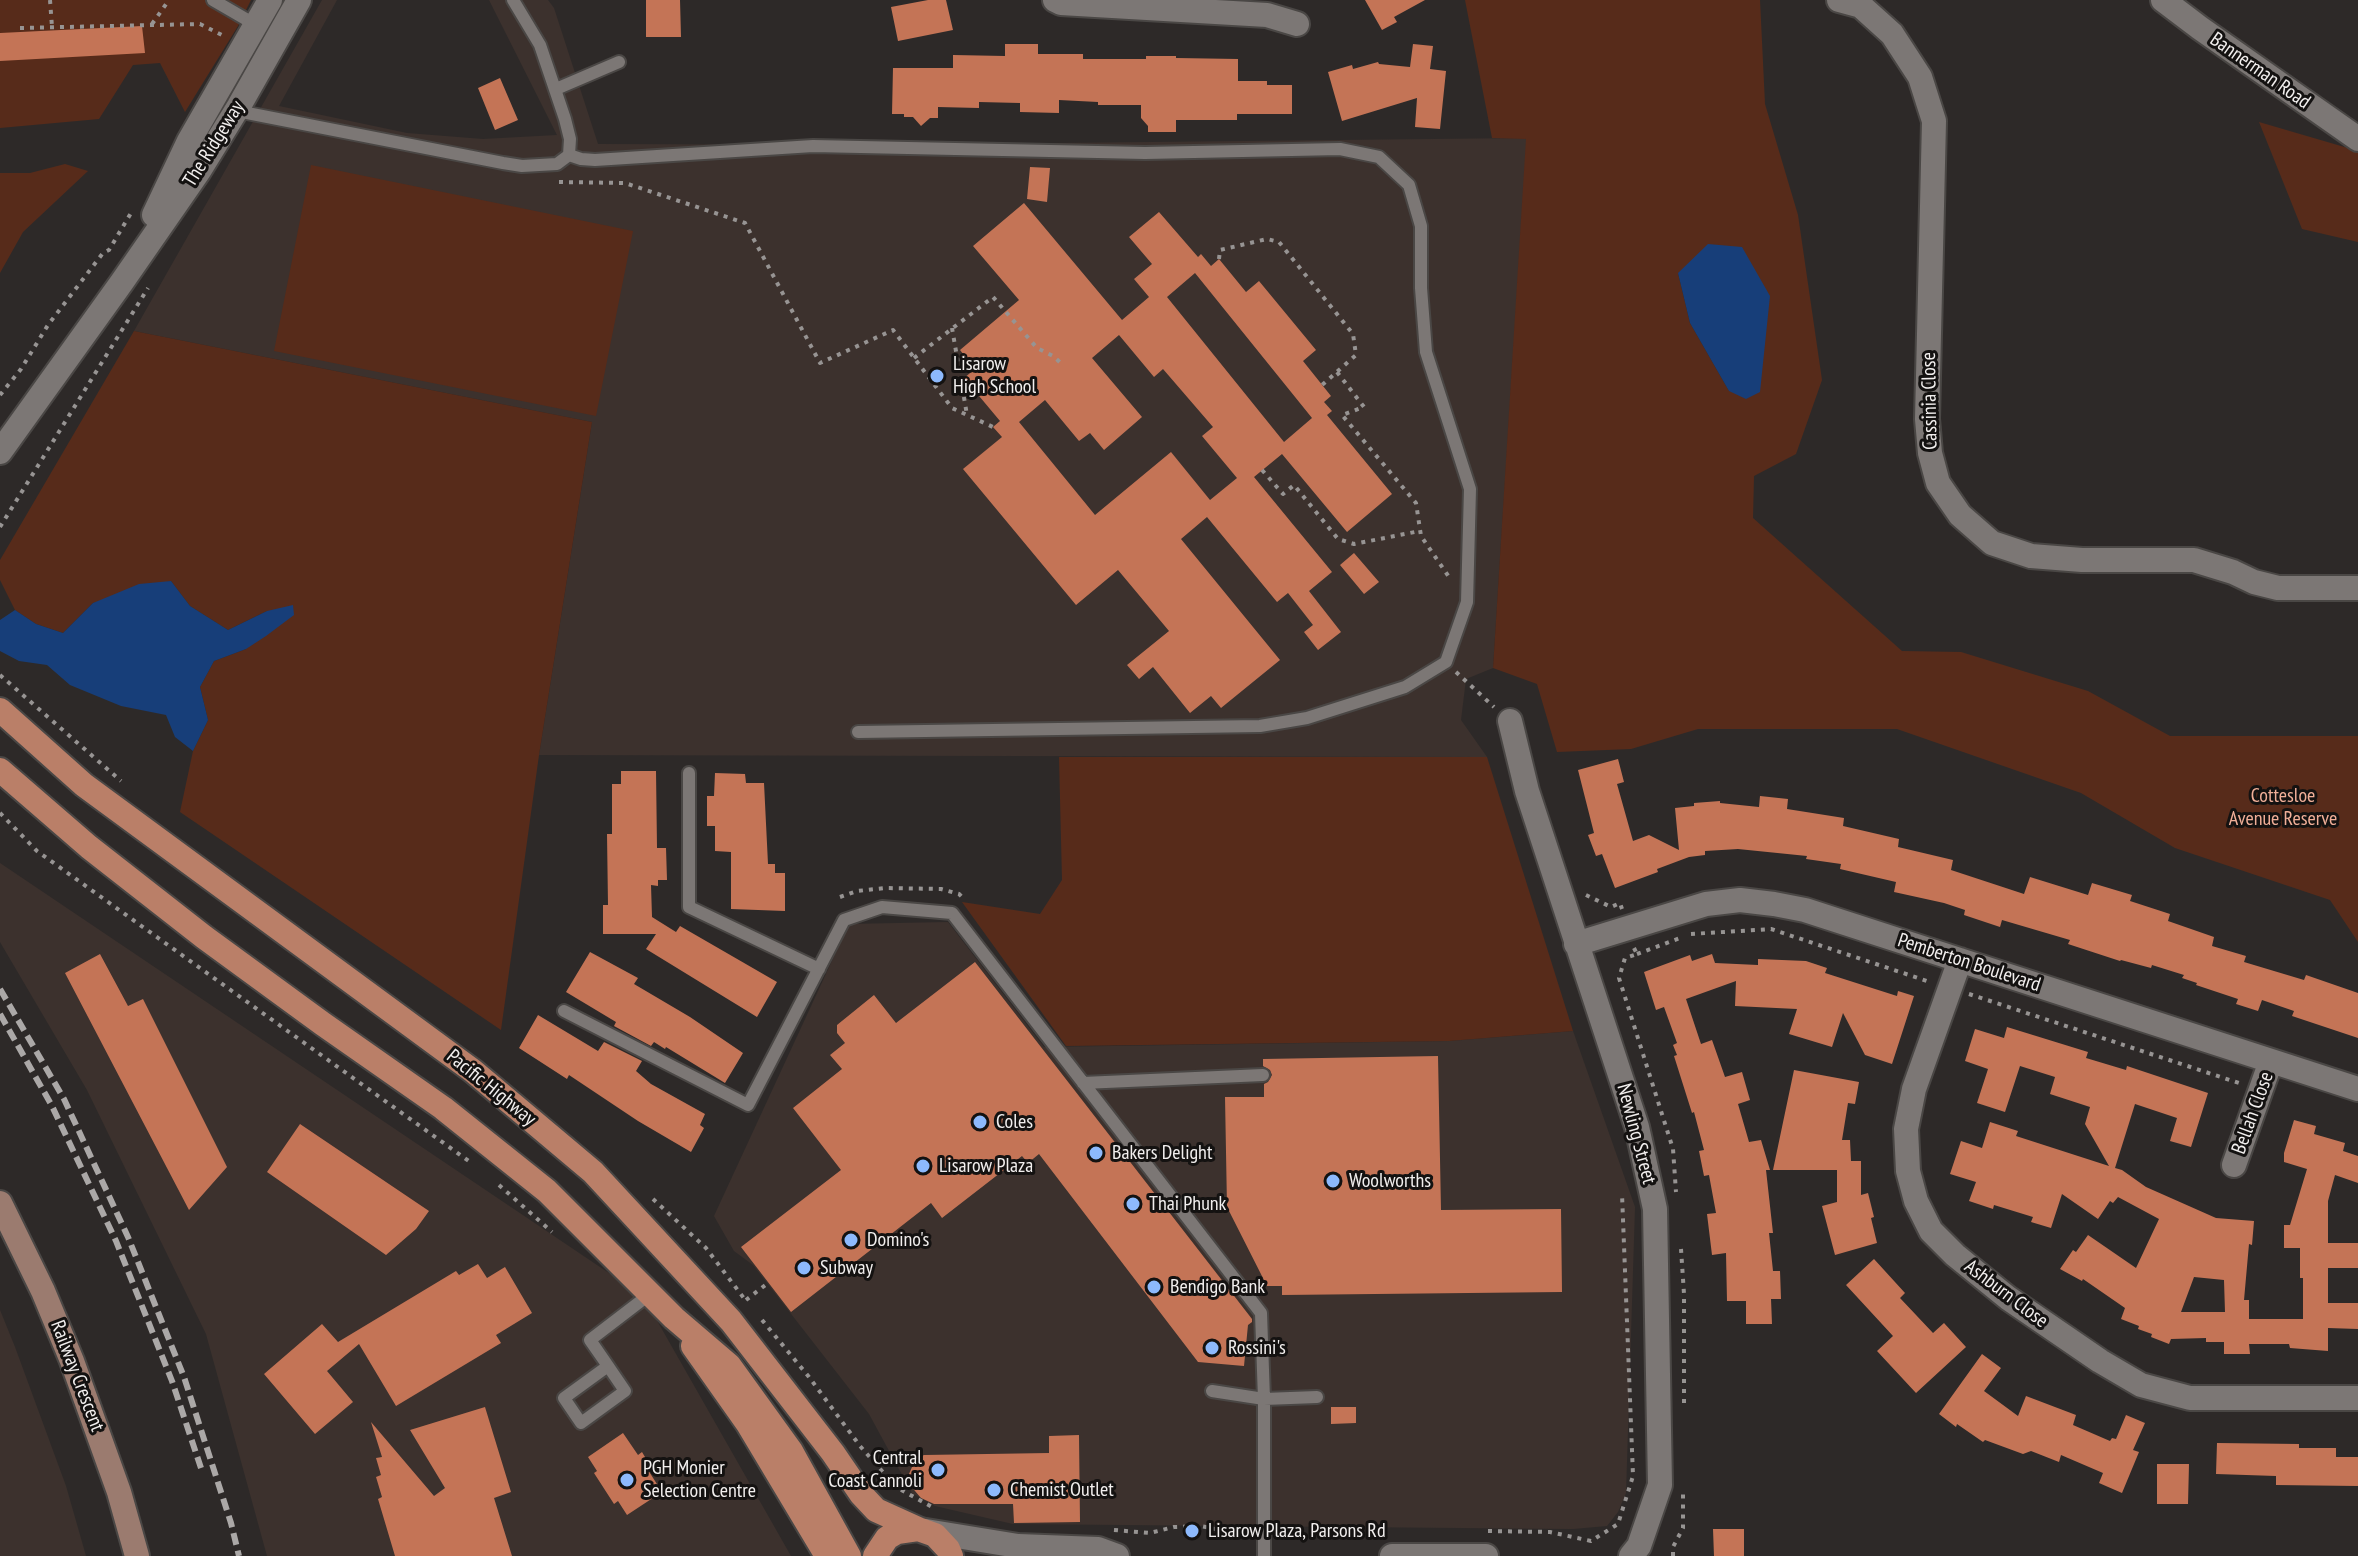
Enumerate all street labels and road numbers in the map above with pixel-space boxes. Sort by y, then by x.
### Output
street label: Bannerman Road [2205,28,2315,114]
street label: The Ridgeway [178,97,250,191]
street label: Cassinia Close [1917,352,1943,450]
street label: Pemberton Boulevard [1895,929,2043,997]
street label: Pacific Highway [442,1045,540,1131]
street label: Bellah Close [2227,1069,2279,1157]
street label: Newling Street [1611,1081,1661,1187]
street label: Ashburn Close [1960,1255,2052,1333]
street label: Railway Crescent [45,1317,109,1435]

